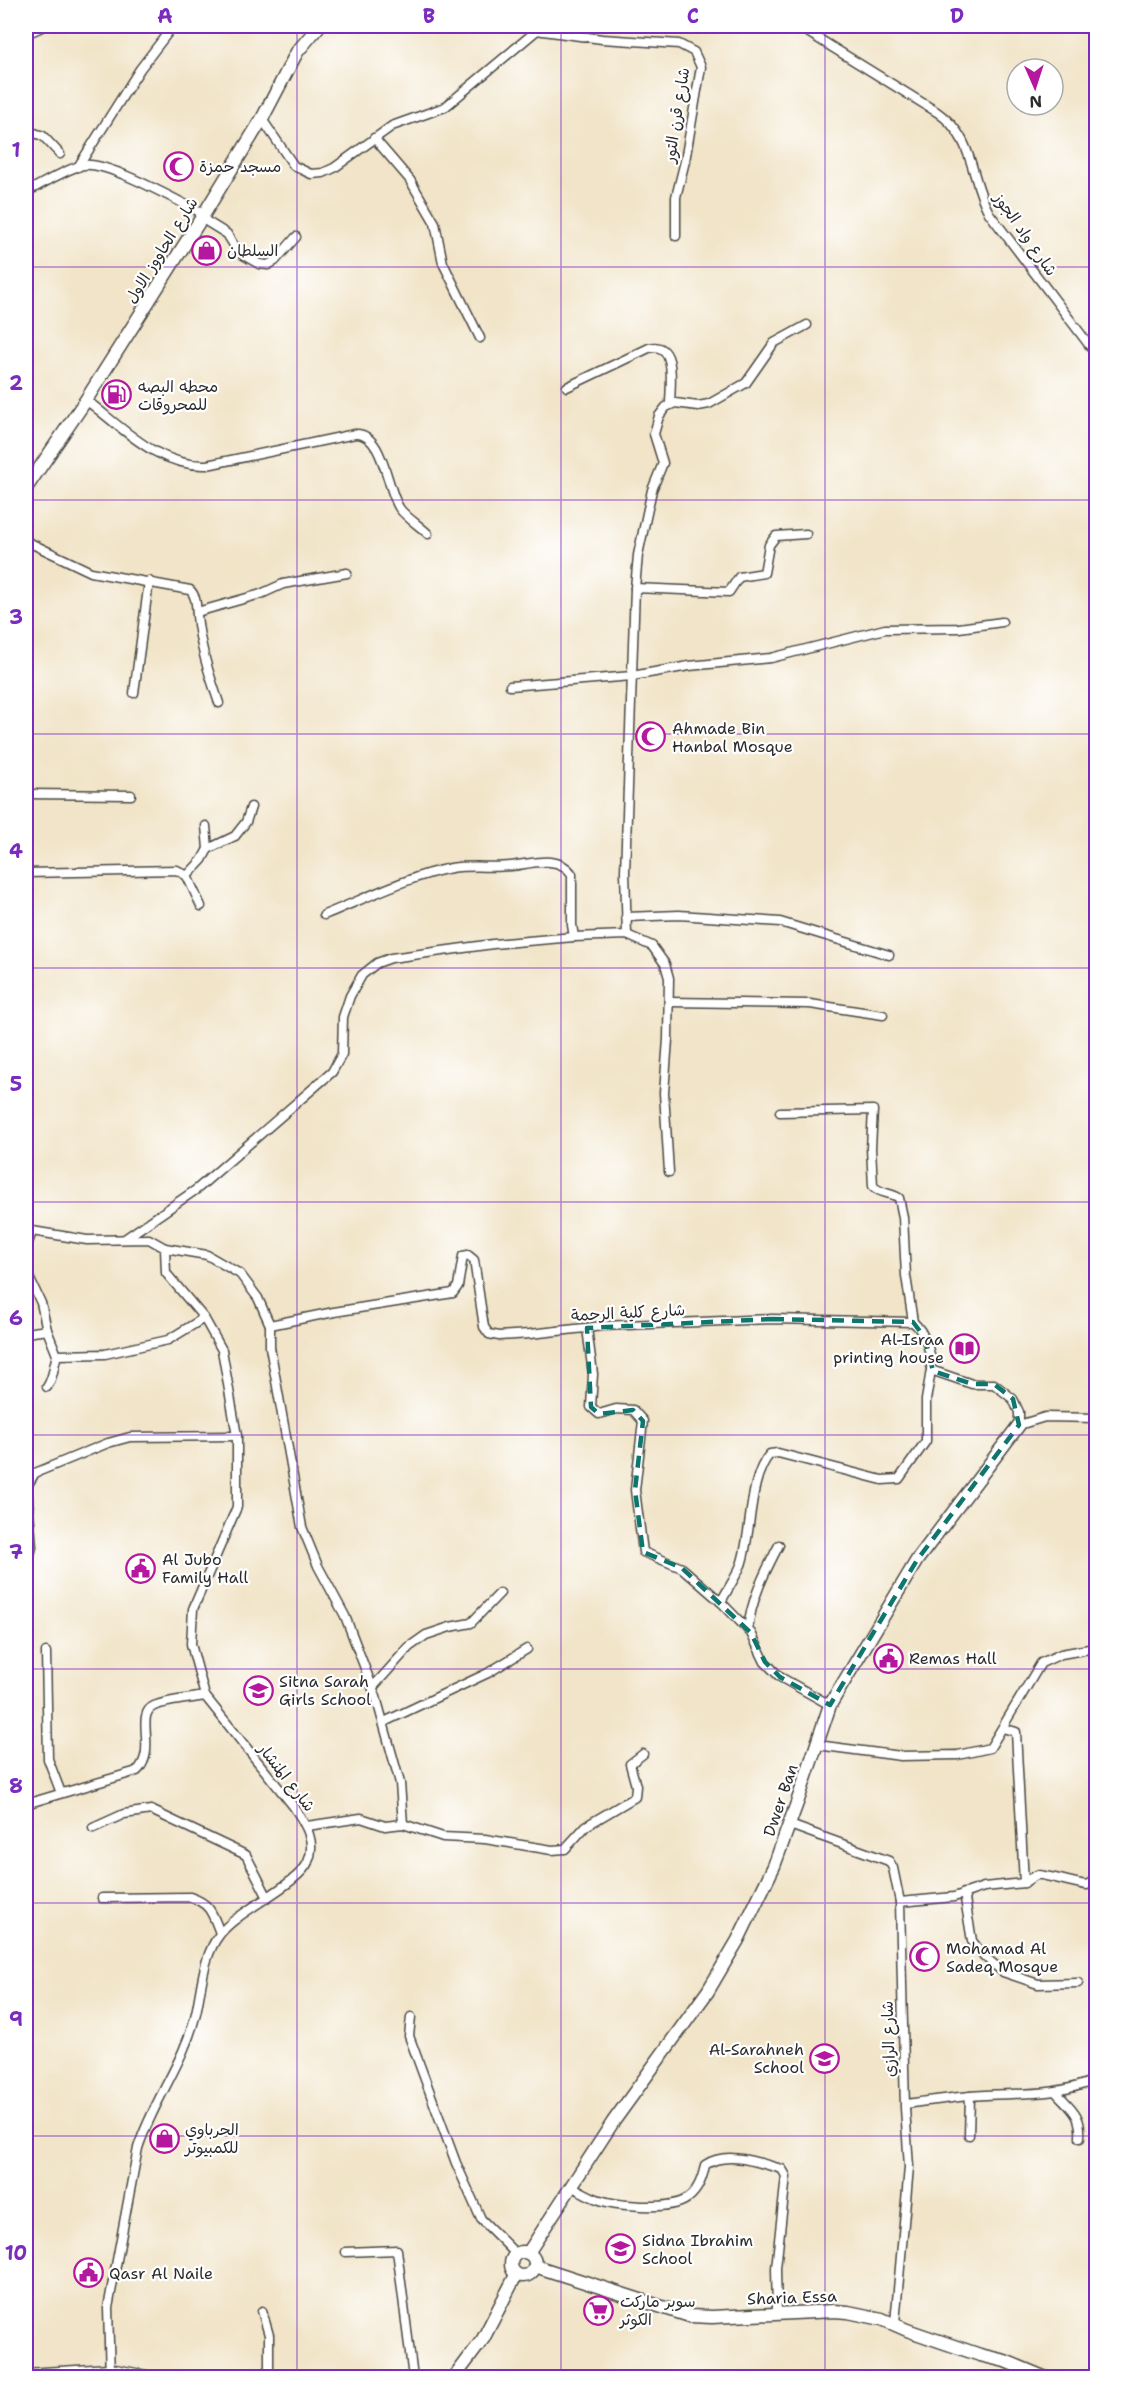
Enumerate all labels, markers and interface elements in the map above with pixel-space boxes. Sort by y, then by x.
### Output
text: A [157,3,173,29]
text: B [423,3,435,29]
text: C [687,3,699,29]
text: D [950,3,964,29]
north arrow [1005,57,1065,117]
street label: شارع قرن التور [658,66,695,166]
text: N [1029,91,1043,112]
text: 1 [11,137,21,163]
mosque icon: مسجد حمزة [162,150,194,182]
place label: مسجد حمزة [199,156,281,177]
street label: شارع واد الجوز [987,187,1062,281]
street label: شارع الحاووز الاول [120,193,203,308]
shop icon: السلطان [190,234,222,266]
place label: السلطان [227,240,278,261]
text: 2 [9,370,23,396]
place label: محطه البصه للمحروقات [138,376,218,415]
fuel station icon: محطه البصه للمحروقات [101,379,133,411]
text: 3 [9,604,23,630]
place label: Ahmade Bin Hanbal Mosque [672,718,793,757]
mosque icon: Ahmade Bin Hanbal Mosque [635,721,667,753]
text: 4 [9,838,23,864]
text: 5 [10,1071,22,1097]
street label: شارع كلية الرحمة [570,1299,686,1327]
text: 6 [9,1305,23,1331]
place label: Al-Israa printing house [833,1329,944,1368]
library icon: Al-Israa printing house [949,1332,981,1364]
text: 7 [9,1539,23,1565]
place label: Al Jubo Family Hall [162,1549,249,1588]
public building icon: Al Jubo Family Hall [125,1552,157,1584]
public building icon: Remas Hall [872,1642,904,1674]
place label: Remas Hall [909,1648,997,1669]
place label: Sitna Sarah Girls School [279,1671,371,1710]
school or university icon: Sitna Sarah Girls School [242,1674,274,1706]
street label: شارع المنشار [251,1737,320,1816]
street label: Dwer Ban [758,1761,803,1839]
text: 8 [9,1773,23,1799]
place label: Mohamad Al Sadeq Mosque [946,1938,1058,1977]
mosque icon: Mohamad Al Sadeq Mosque [909,1941,941,1973]
street label: شارع الرازي [877,2000,901,2078]
text: 9 [9,2006,23,2032]
place label: Al-Sarahneh School [709,2039,804,2078]
school or university icon: Al-Sarahneh School [809,2042,841,2074]
place label: الحرباوي للكمبيوتر [183,2119,239,2158]
shop icon: الحرباوي للكمبيوتر [148,2122,180,2154]
place label: Sidna Ibrahim School [642,2230,753,2269]
school or university icon: Sidna Ibrahim School [605,2233,637,2265]
text: 10 [5,2240,27,2266]
public building icon: Qasr Al Naile [72,2257,104,2289]
place label: Qasr Al Naile [109,2263,213,2284]
street label: Sharia Essa [747,2285,837,2310]
place label: سوبر ماركت الكوثر [618,2291,696,2330]
supermarket icon: سوبر ماركت الكوثر [583,2294,615,2326]

